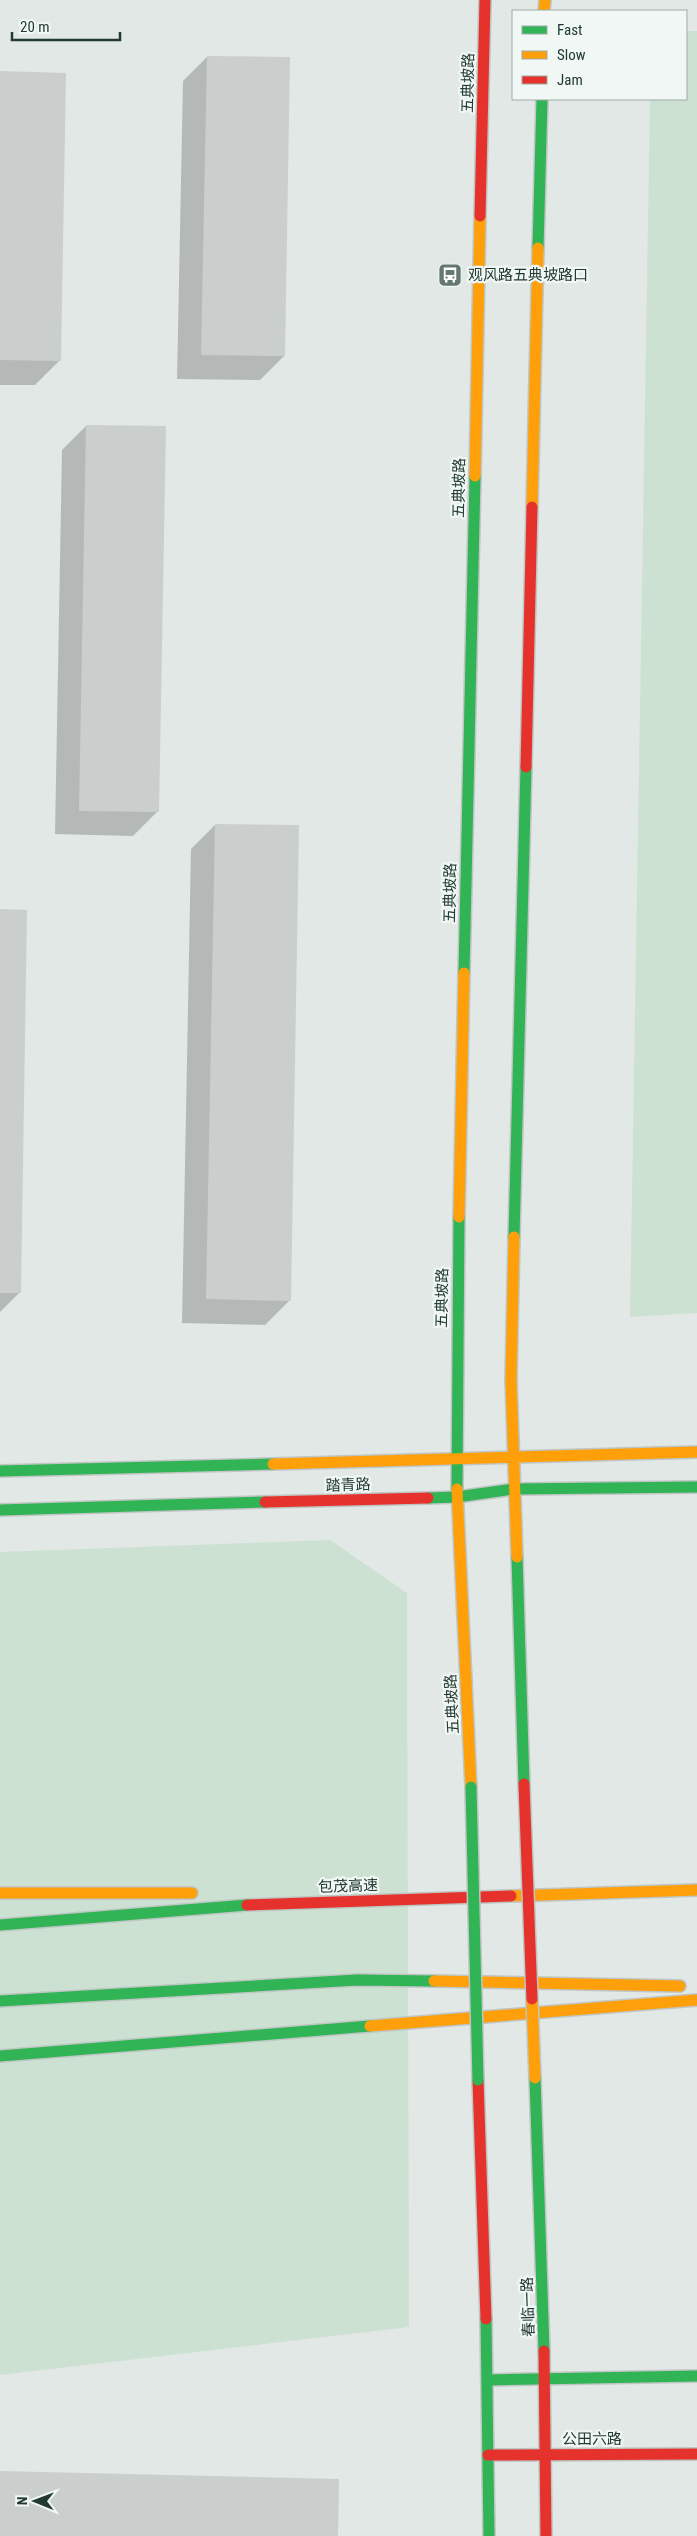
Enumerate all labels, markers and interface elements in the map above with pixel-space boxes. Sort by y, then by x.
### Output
scale bar [12,10,120,42]
legend [512,10,687,100]
text: 20 m [20,18,50,36]
text: Fast [557,21,582,39]
text: Slow [557,46,586,64]
street label: 五典坡路 [458,53,478,113]
text: Jam [557,71,583,89]
bus stop icon: 观风路五典坡路口 [437,262,463,288]
place label: 观风路五典坡路口 [468,266,588,284]
street label: 五典坡路 [449,458,469,518]
street label: 五典坡路 [440,863,460,923]
street label: 五典坡路 [432,1268,452,1328]
street label: 踏青路 [325,1475,371,1495]
street label: 五典坡路 [441,1674,463,1734]
street label: 包茂高速 [318,1876,378,1896]
street label: 春临一路 [518,2277,538,2337]
street label: 公田六路 [562,2430,622,2448]
north arrow [10,2476,60,2526]
text: N [14,2496,30,2505]

